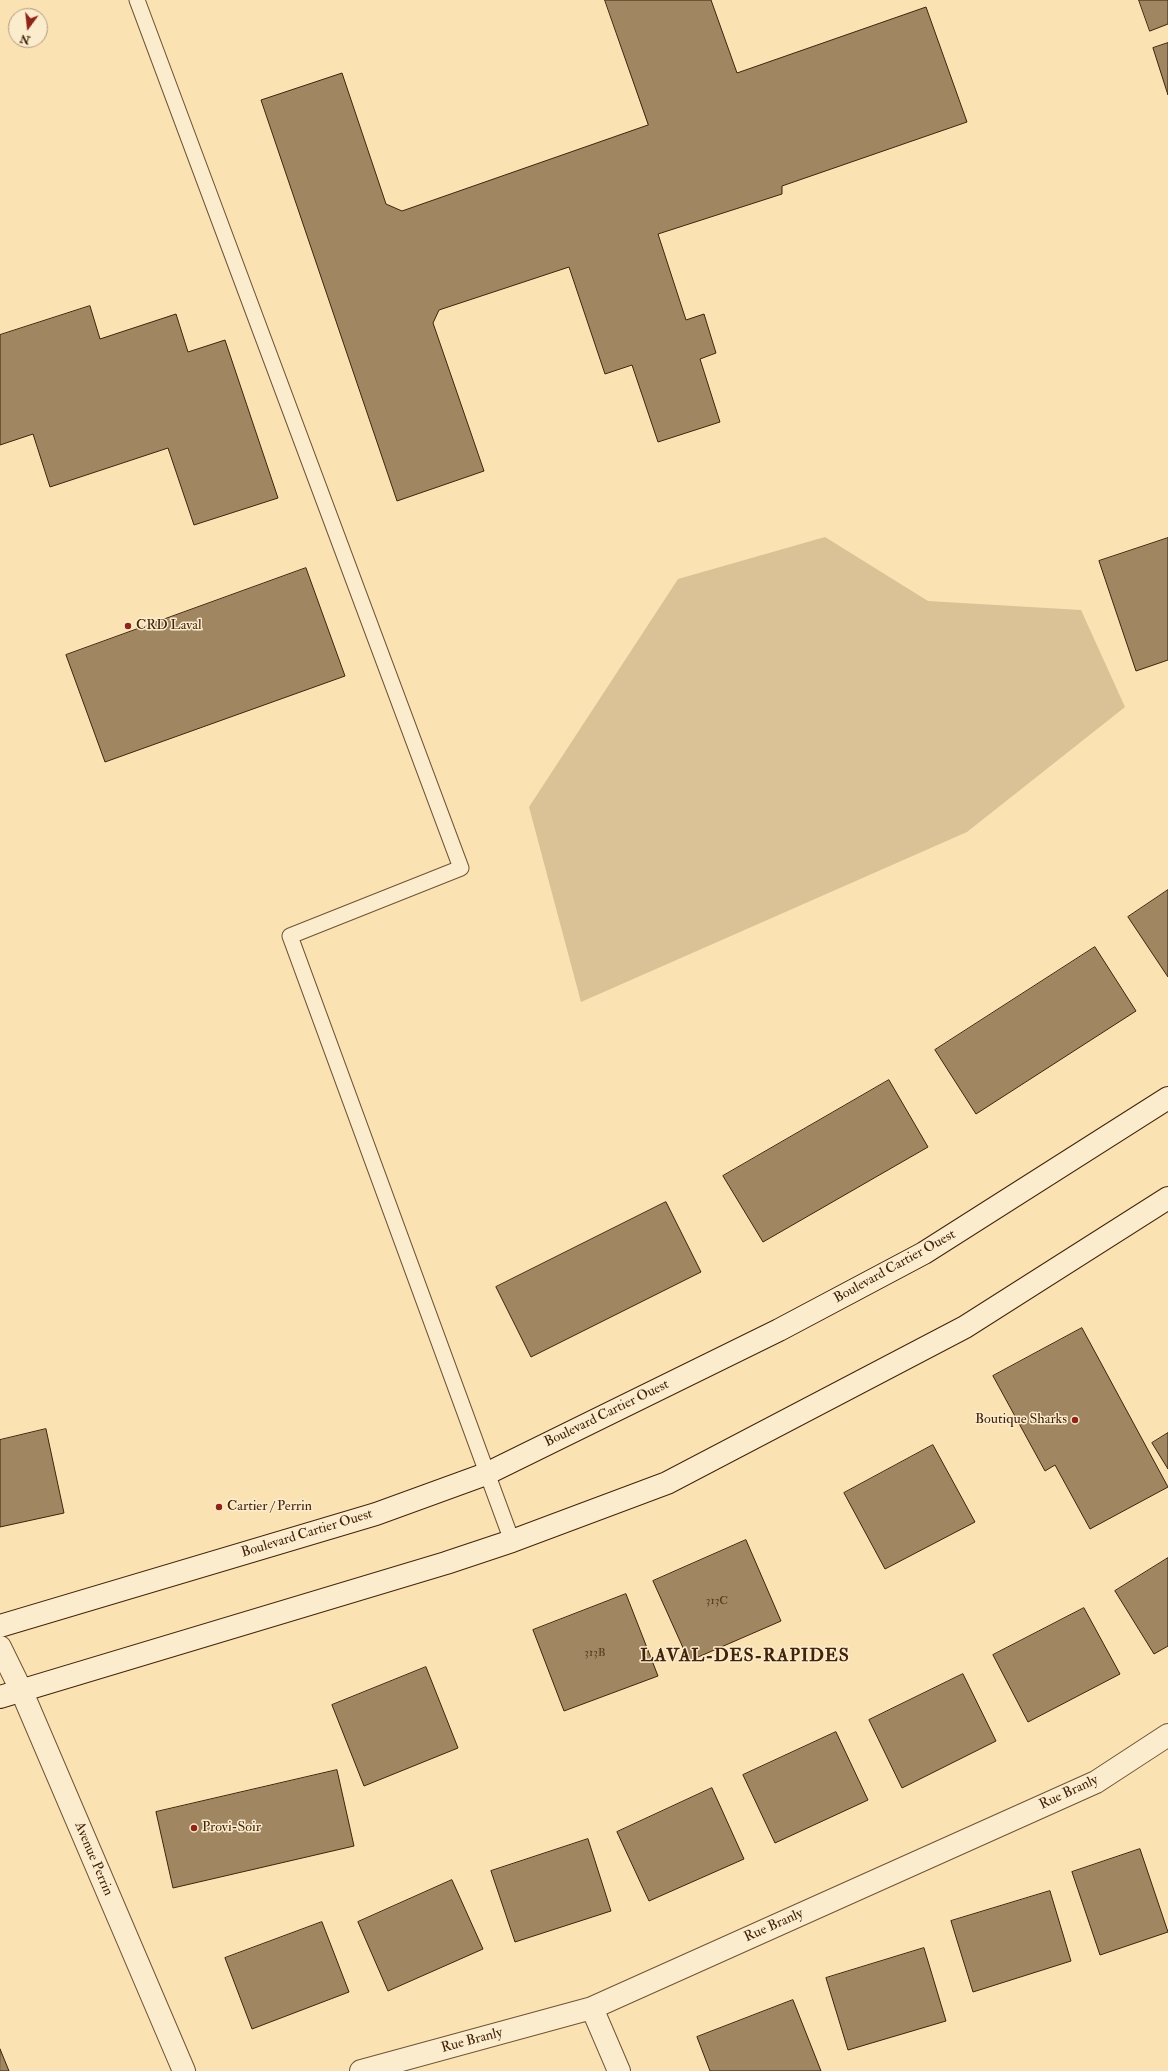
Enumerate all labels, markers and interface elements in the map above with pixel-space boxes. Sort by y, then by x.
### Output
north arrow [8,8,48,48]
text: N [19,32,31,47]
place label: CRD Laval [136,618,202,634]
marker: CRD Laval [123,621,133,631]
street label: Boulevard Cartier Ouest [831,1227,959,1307]
street label: Boulevard Cartier Ouest [542,1377,672,1451]
place label: Boutique Sharks [975,1412,1067,1428]
marker: Boutique Sharks [1070,1415,1080,1425]
place label: Cartier / Perrin [227,1499,312,1515]
marker: Cartier / Perrin [214,1502,224,1512]
street label: Boulevard Cartier Ouest [239,1506,375,1562]
house number: 313C [706,1594,728,1608]
house number: 313B [584,1646,606,1660]
district label: LAVAL-DES-RAPIDES [640,1646,850,1668]
street label: Rue Branly [1037,1772,1101,1814]
street label: Avenue Perrin [70,1820,116,1898]
place label: Provi-Soir [202,1820,261,1836]
marker: Provi-Soir [189,1823,199,1833]
street label: Rue Branly [742,1906,806,1946]
street label: Rue Branly [439,2025,505,2057]

